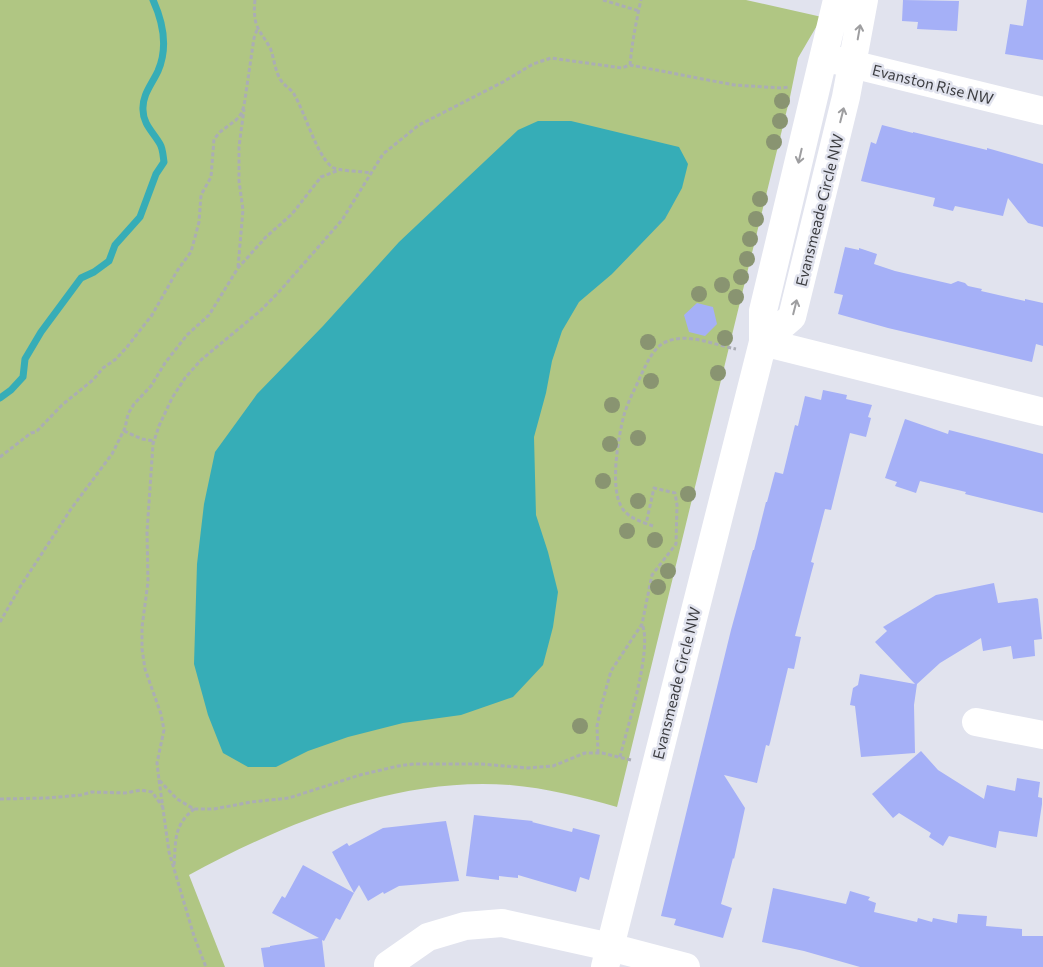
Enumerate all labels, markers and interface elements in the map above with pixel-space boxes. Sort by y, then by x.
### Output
one-way arrow [854,25,864,41]
street label: Evanston Rise NW [871,60,995,108]
one-way arrow [838,108,847,124]
street label: Evansmeade Circle NW [791,132,847,288]
one-way arrow [795,147,804,163]
one-way arrow [791,300,800,316]
street label: Evansmeade Circle NW [648,605,704,761]

